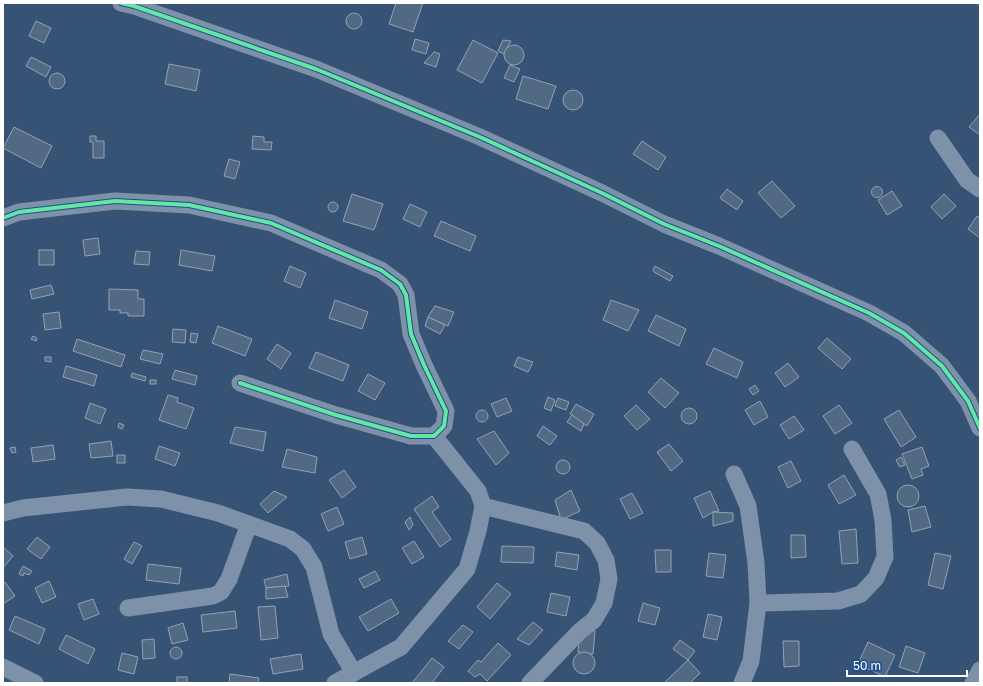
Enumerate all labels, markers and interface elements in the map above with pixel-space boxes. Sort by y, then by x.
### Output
scale bar [847,652,967,678]
text: 50 m [853,658,881,673]

